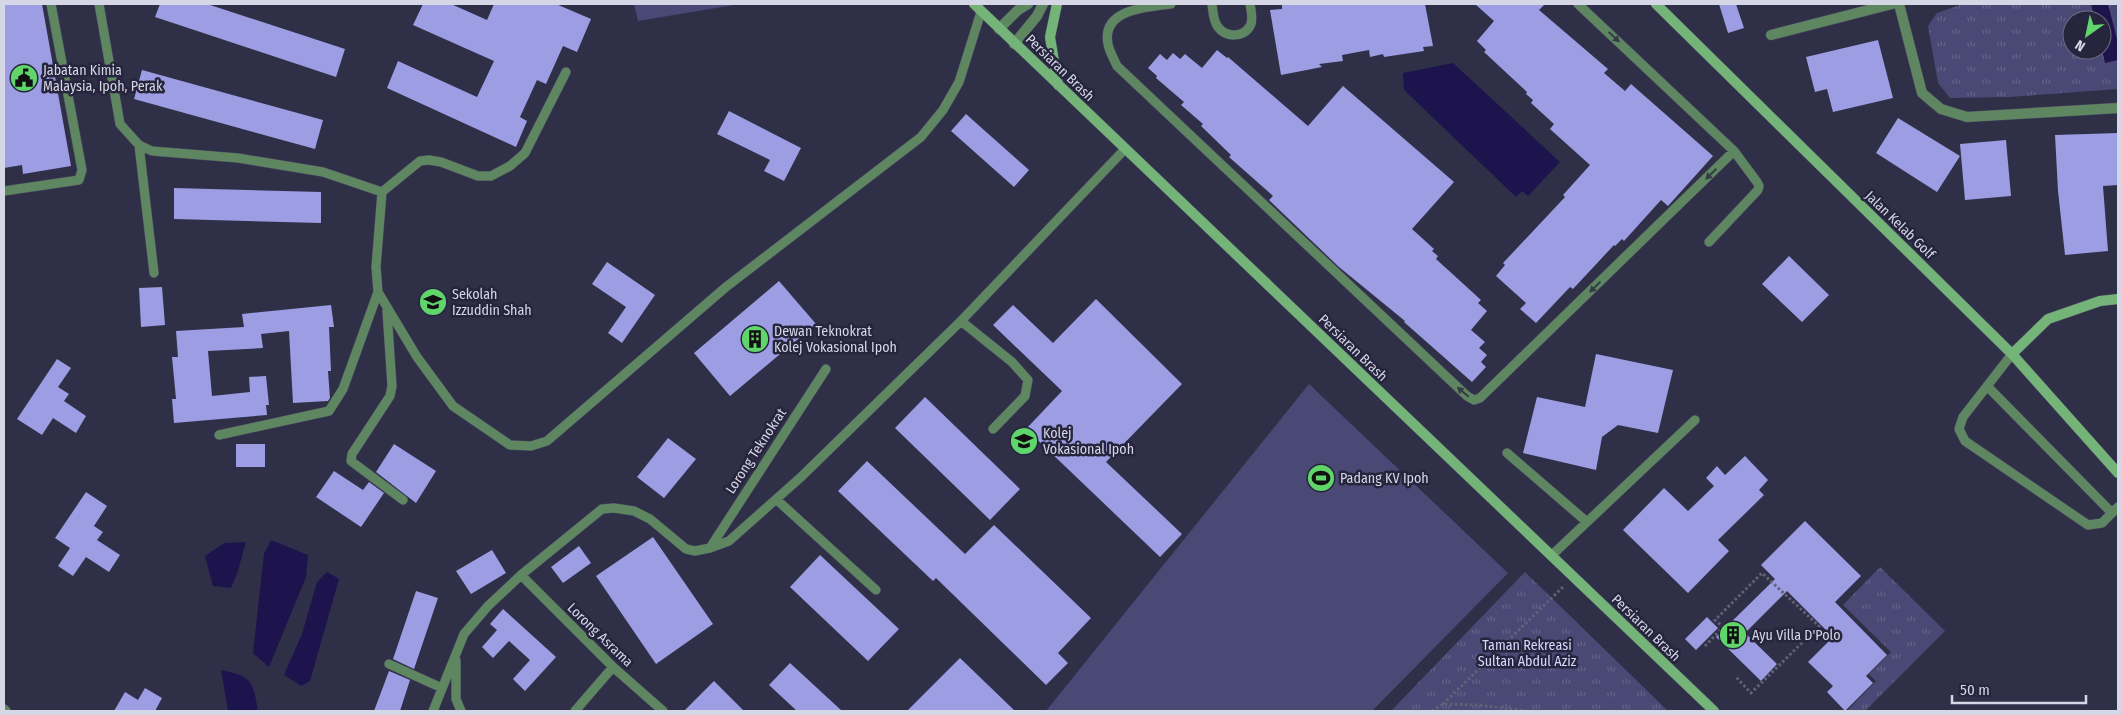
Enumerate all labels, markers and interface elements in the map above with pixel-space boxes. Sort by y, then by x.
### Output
north arrow [2062,10,2112,60]
street label: Persiaran Brash [1022,31,1098,105]
one-way arrow [1608,31,1620,43]
text: N [2072,36,2088,55]
place label: Jabatan Kimia Malaysia, Ipoh, Perak [43,62,163,95]
public building icon: Jabatan Kimia Malaysia, Ipoh, Perak [9,63,39,93]
one-way arrow [1705,168,1717,180]
street label: Jalan Kelab Golf [1862,187,1940,264]
one-way arrow [1589,281,1601,293]
place label: Sekolah Izzuddin Shah [452,286,532,319]
school or university icon: Sekolah Izzuddin Shah [418,287,448,317]
street label: Persiaran Brash [1315,311,1391,385]
place label: Dewan Teknokrat Kolej Vokasional Ipoh [774,323,897,356]
building icon: Dewan Teknokrat Kolej Vokasional Ipoh [740,324,770,354]
one-way arrow [1457,386,1469,398]
street label: Lorong Teknokrat [722,405,790,497]
place label: Kolej Vokasional Ipoh [1043,425,1134,458]
school or university icon: Kolej Vokasional Ipoh [1009,426,1039,456]
sports icon: Padang KV Ipoh [1306,463,1336,493]
place label: Padang KV Ipoh [1340,470,1429,487]
street label: Persiaran Brash [1608,591,1684,665]
street label: Lorong Asrama [564,599,636,671]
building icon: Ayu Villa D'Polo [1718,620,1748,650]
place label: Ayu Villa D'Polo [1752,627,1841,644]
park label: Taman Rekreasi Sultan Abdul Aziz [1478,637,1577,670]
scale bar [1952,672,2086,704]
text: 50 m [1960,681,1990,699]

